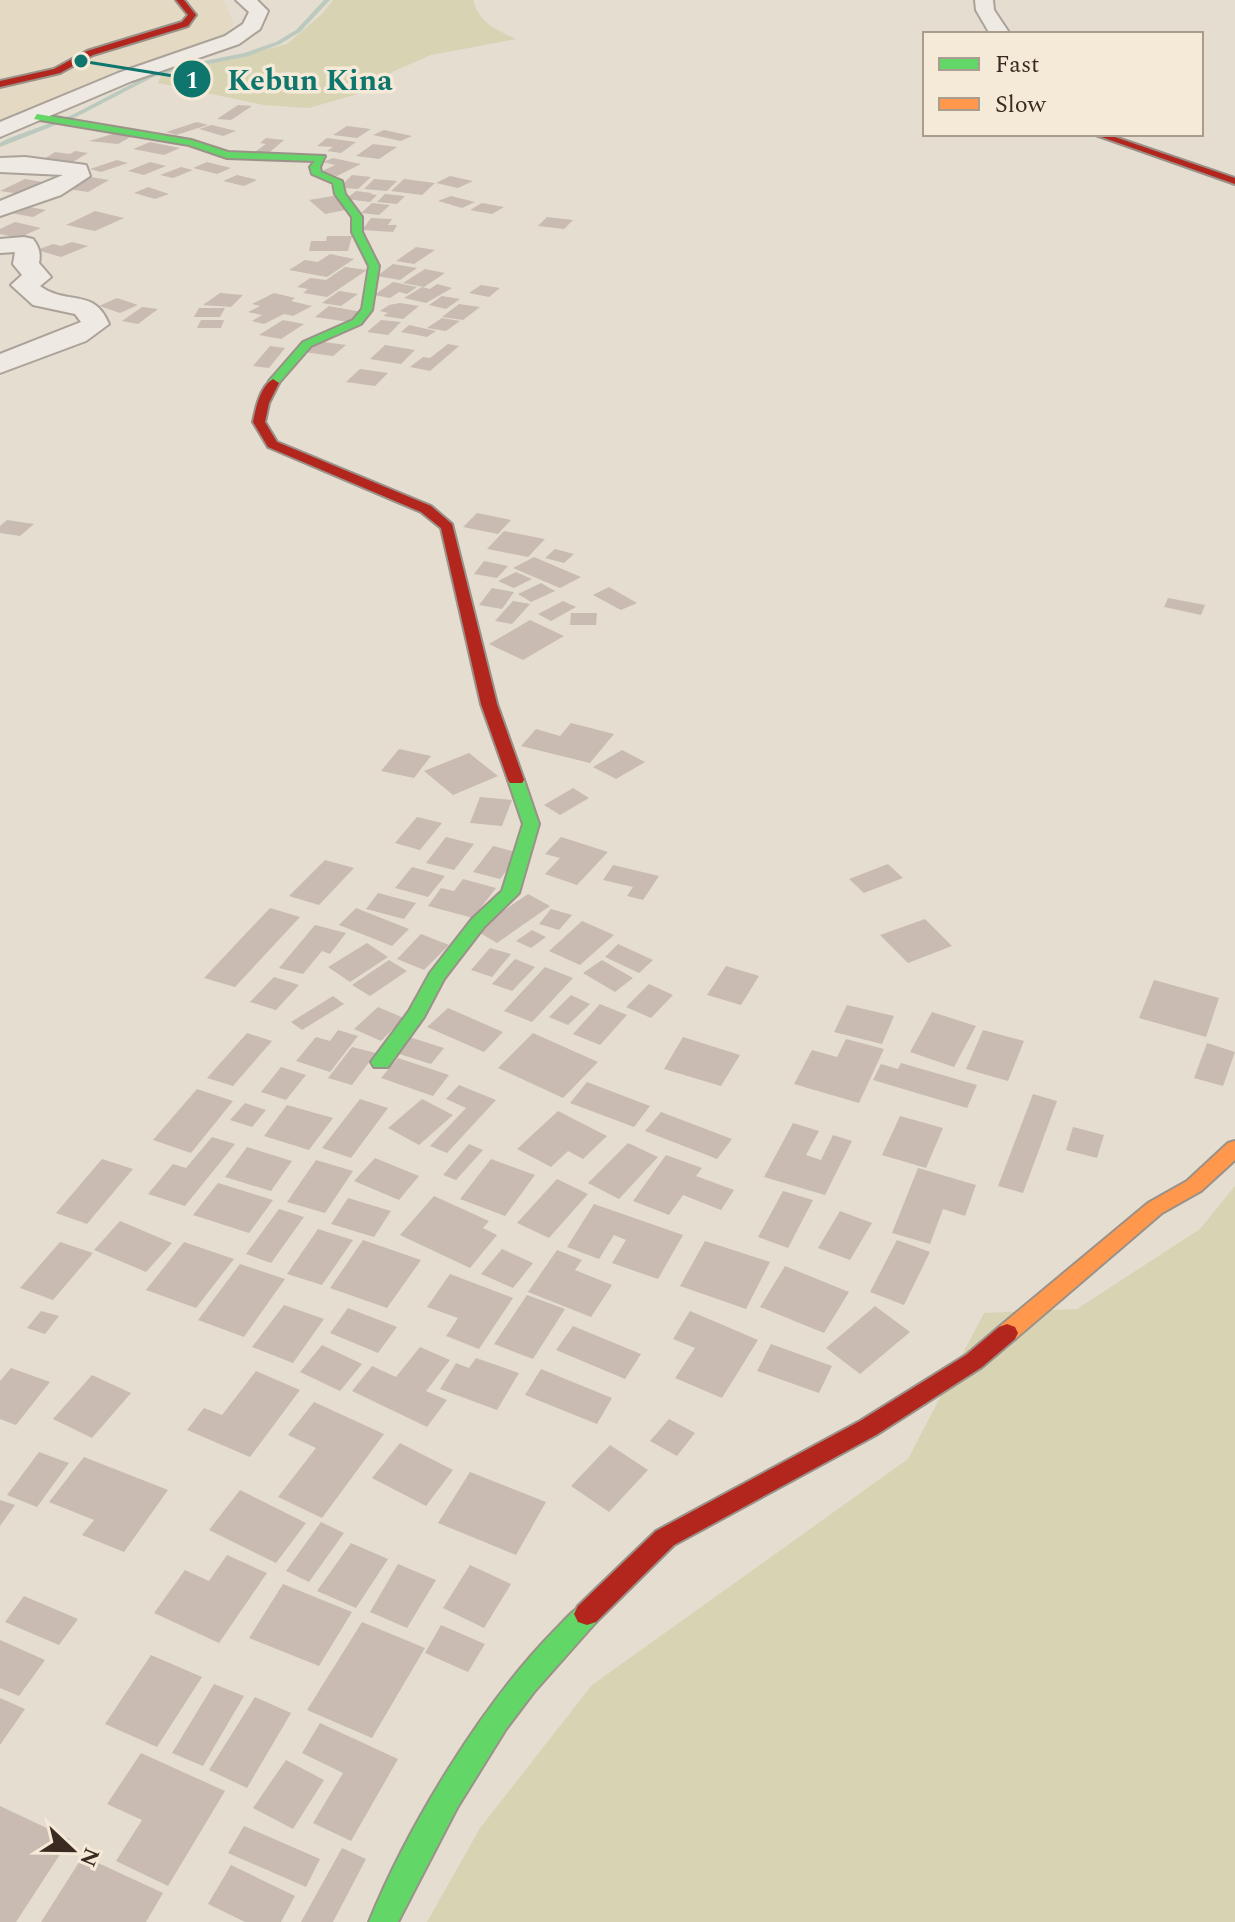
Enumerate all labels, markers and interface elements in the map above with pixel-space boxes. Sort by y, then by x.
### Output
legend [923,32,1203,136]
text: Fast [995,47,1040,83]
callout: Kebun Kina [172,52,409,106]
text: Kebun Kina [227,58,393,104]
text: 1 [185,63,199,99]
text: Slow [995,87,1047,123]
north arrow [32,1810,112,1890]
text: N [70,1842,108,1871]

